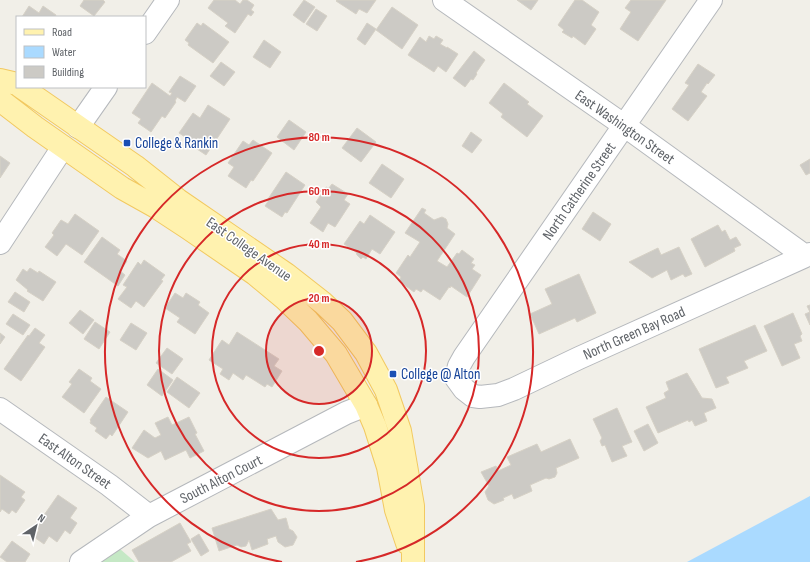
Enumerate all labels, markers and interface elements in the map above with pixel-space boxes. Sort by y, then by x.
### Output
legend [16,16,146,88]
text: Road [52,25,72,40]
text: Water [52,45,76,60]
text: Building [52,65,84,80]
street label: East Washington Street [571,86,679,169]
text: 80 m [308,130,330,145]
place label: College & Rankin [135,134,218,153]
marker: College & Rankin [122,138,132,148]
street label: North Catherine Street [539,138,620,244]
text: 60 m [308,184,330,199]
street label: East College Avenue [202,213,295,286]
text: 40 m [308,237,330,252]
text: 20 m [309,291,329,306]
street label: North Green Bay Road [580,302,688,364]
centre of rings [312,344,326,358]
place label: College @ Alton [401,365,480,384]
marker: College @ Alton [388,369,398,379]
street label: East Alton Street [35,429,115,494]
street label: South Alton Court [177,450,266,508]
north arrow [16,506,56,546]
text: N [35,511,48,525]

